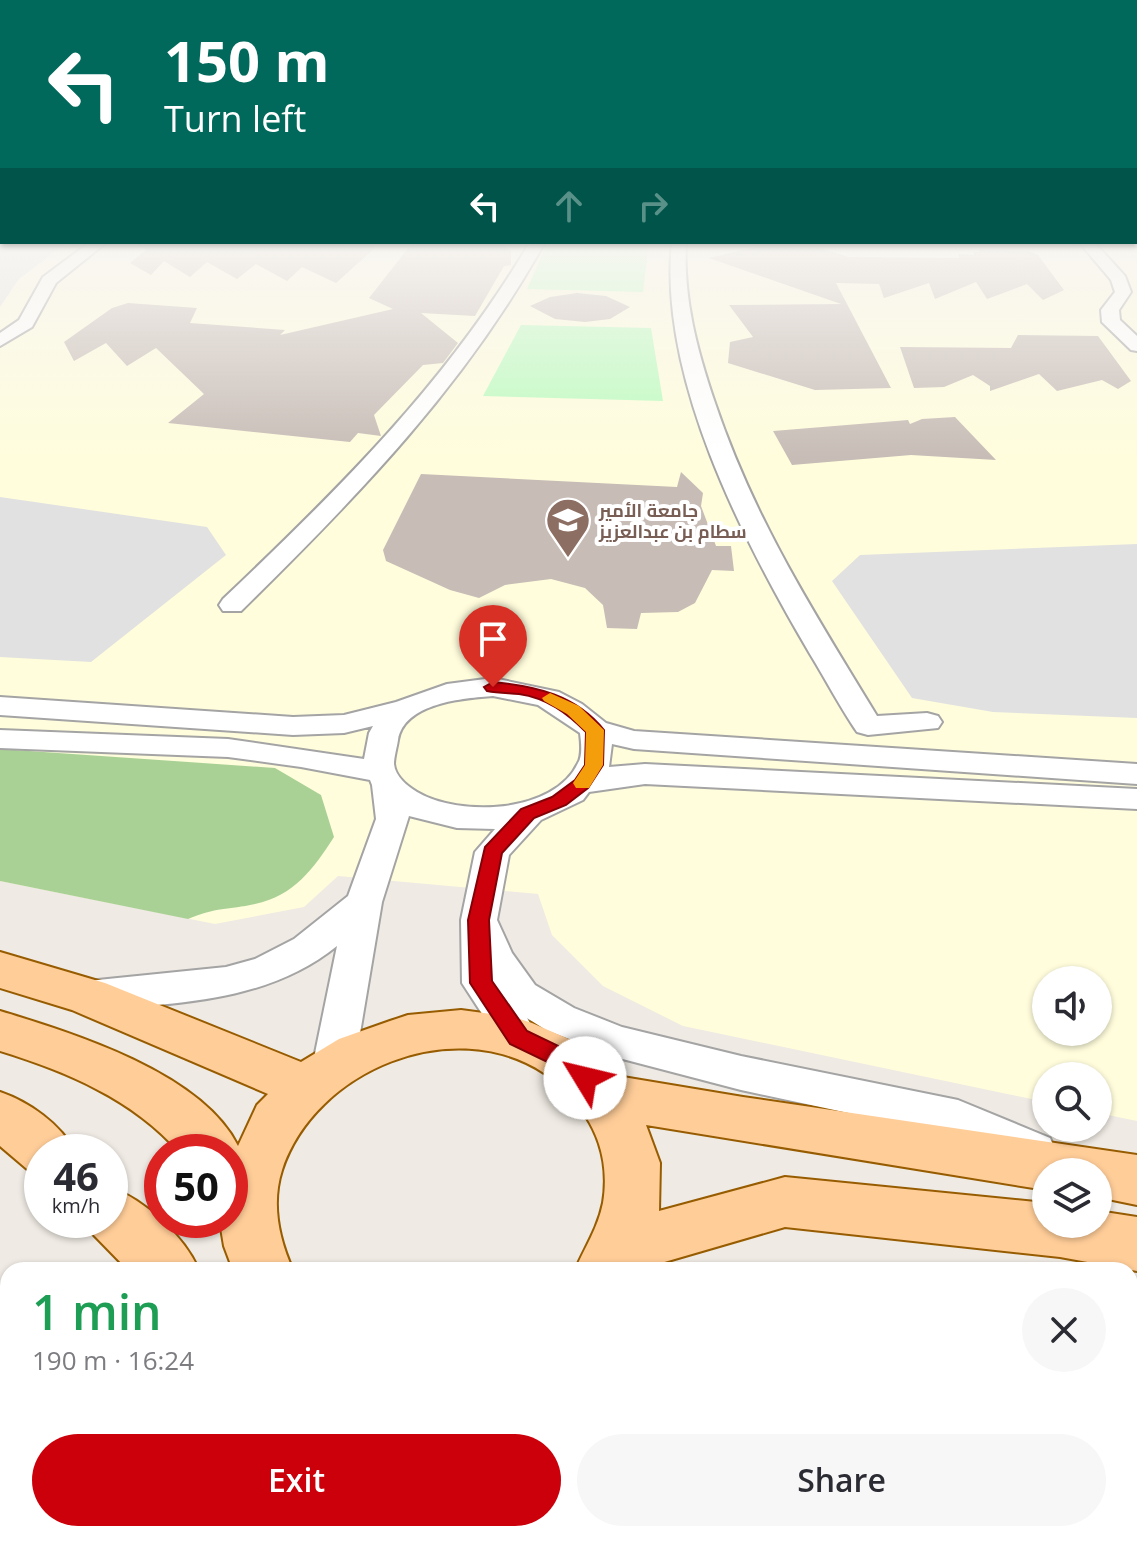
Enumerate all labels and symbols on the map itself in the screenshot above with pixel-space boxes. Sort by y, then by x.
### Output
school or university icon: جامعة الأمير سطام بن عبدالعزيز [544,496,592,559]
place label: جامعة الأمير سطام بن عبدالعزيز [598,498,747,544]
pin [459,605,527,687]
position arrow [543,1036,627,1120]
speed limit sign: 50 [144,1134,248,1238]

